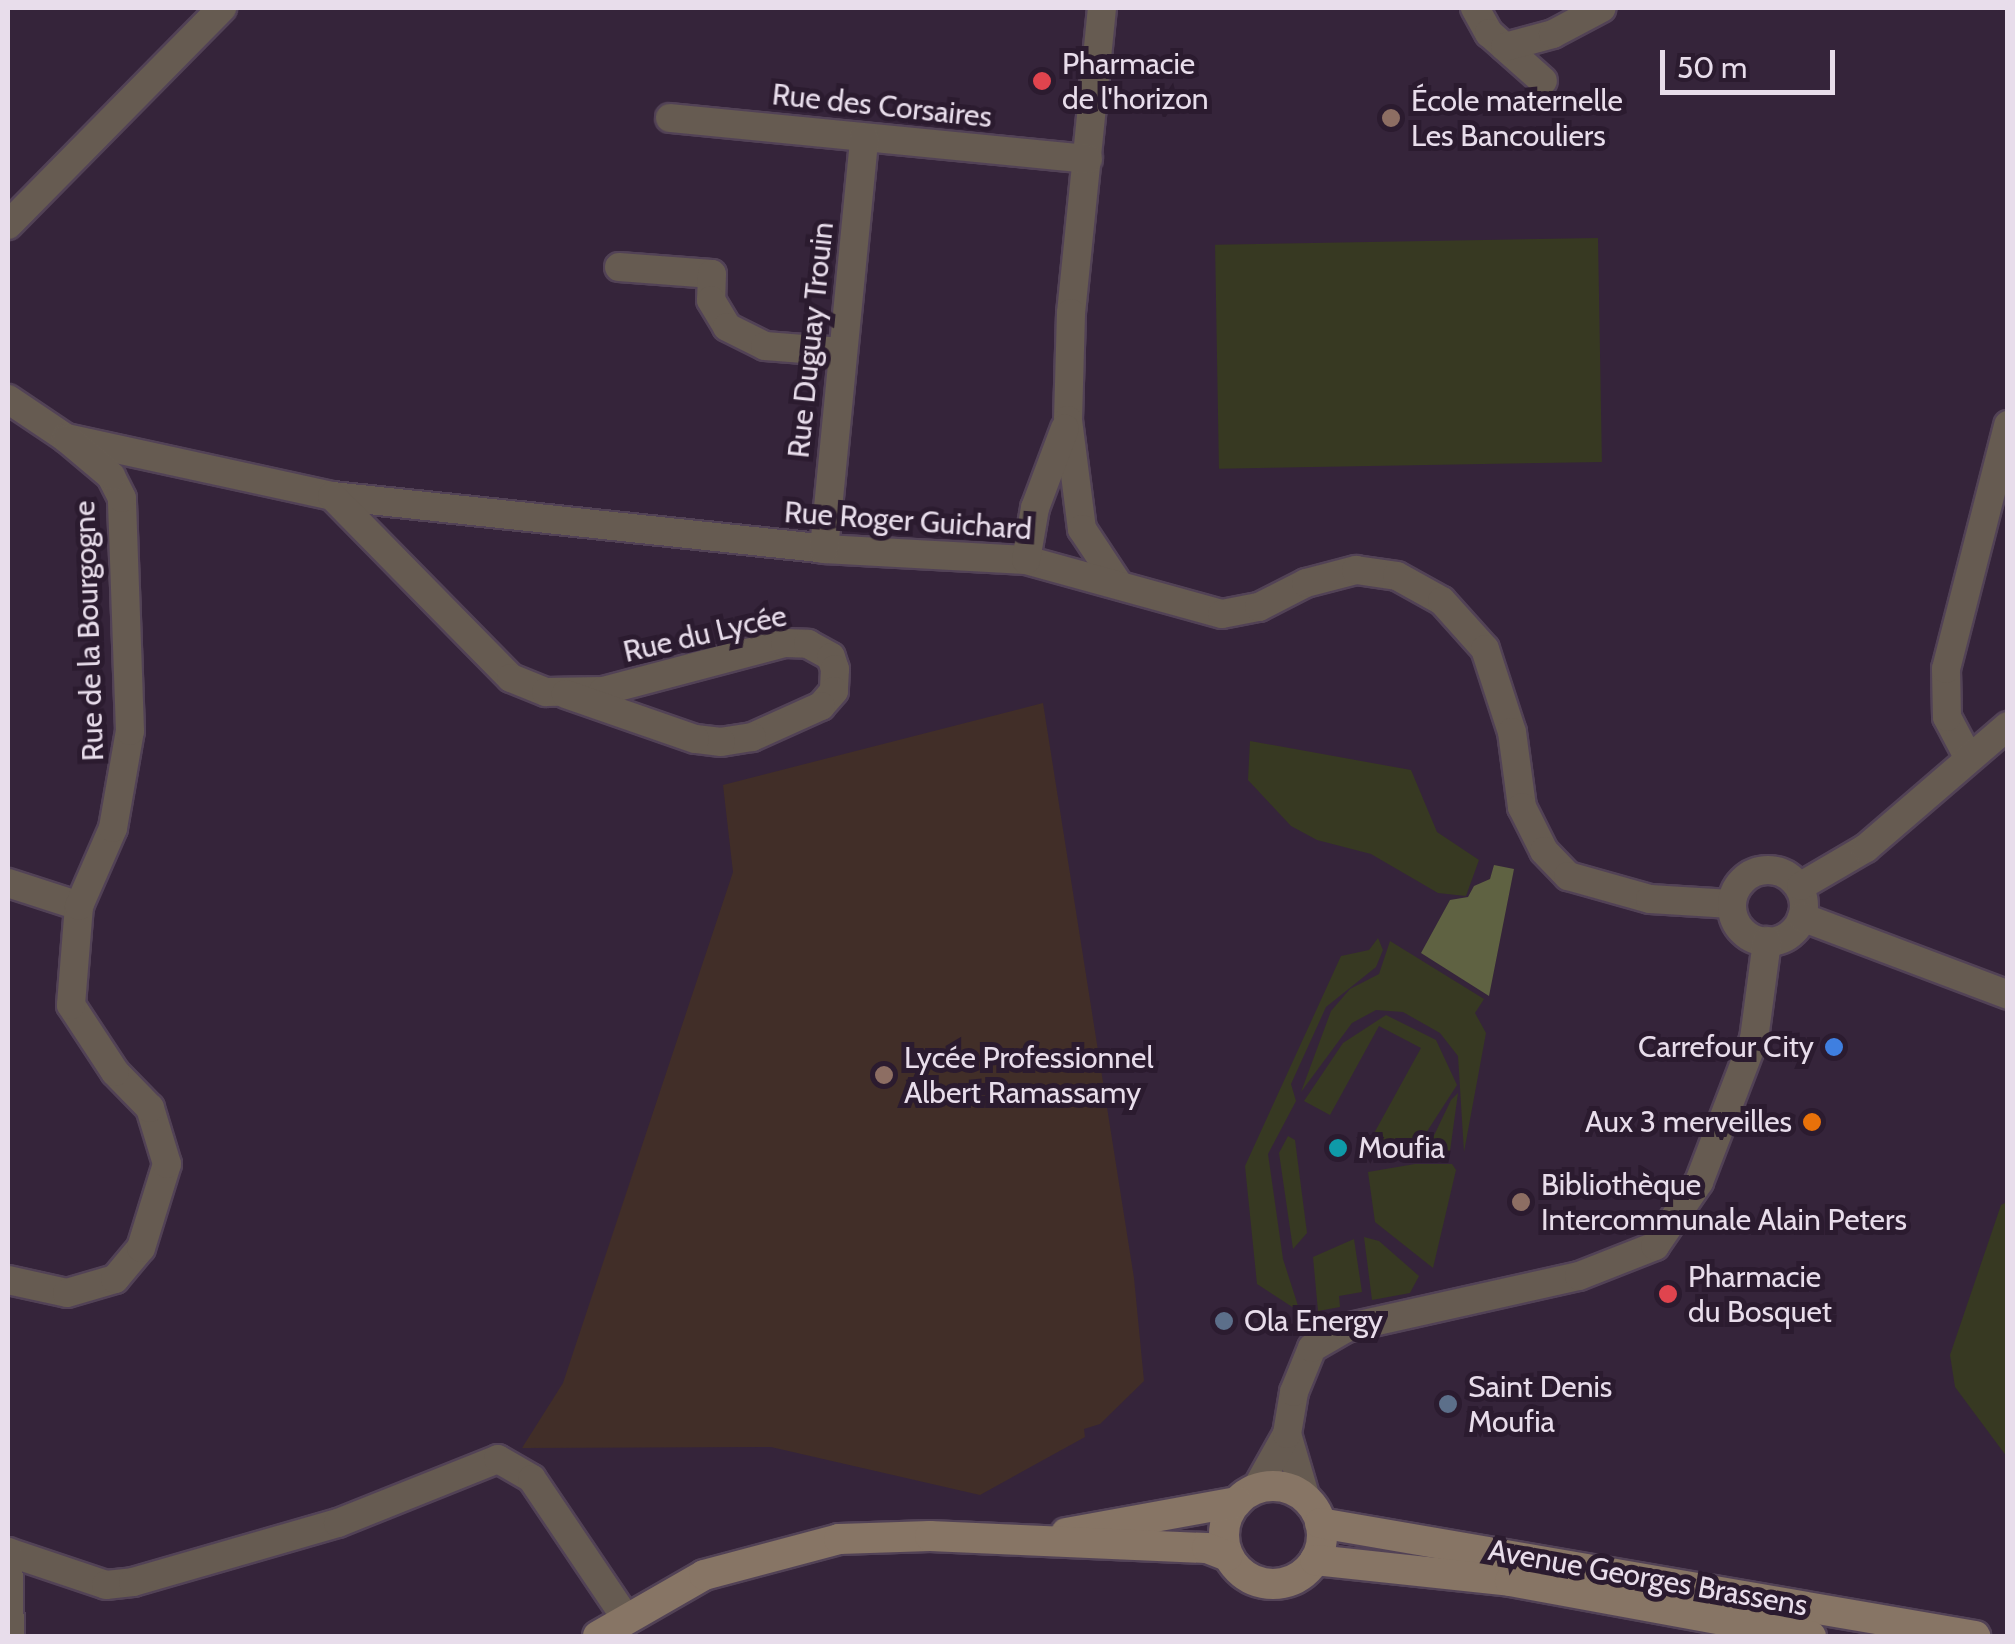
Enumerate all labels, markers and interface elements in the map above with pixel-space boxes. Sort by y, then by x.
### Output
scale bar [1665,30,1840,92]
place label: Pharmacie de l'horizon [1062,46,1208,116]
text: 50 m [1677,49,1747,86]
marker: Pharmacie de l'horizon [1031,70,1053,92]
street label: Rue des Corsaires [770,77,994,135]
place label: École maternelle Les Bancouliers [1411,83,1623,154]
marker: École maternelle Les Bancouliers [1380,107,1402,129]
street label: Rue Duguay Trouin [781,220,841,460]
street label: Rue Roger Guichard [783,494,1033,548]
street label: Rue de la Bourgogne [66,500,112,762]
street label: Rue du Lycée [620,598,790,670]
place label: Carrefour City [1638,1029,1814,1065]
marker: Carrefour City [1823,1036,1845,1058]
place label: Lycée Professionnel Albert Ramassamy [904,1040,1154,1110]
marker: Lycée Professionnel Albert Ramassamy [873,1064,895,1086]
place label: Aux 3 merveilles [1585,1104,1792,1140]
marker: Aux 3 merveilles [1801,1111,1823,1133]
place label: Moufia [1358,1130,1445,1166]
marker: Moufia [1327,1137,1349,1159]
place label: Bibliothèque Intercommunale Alain Peters [1541,1167,1907,1238]
marker: Bibliothèque Intercommunale Alain Peters [1510,1191,1532,1213]
place label: Pharmacie du Bosquet [1688,1259,1832,1330]
marker: Pharmacie du Bosquet [1657,1283,1679,1305]
place label: Ola Energy [1244,1303,1383,1339]
marker: Ola Energy [1213,1310,1235,1332]
place label: Saint Denis Moufia [1468,1369,1612,1440]
marker: Saint Denis Moufia [1437,1393,1459,1415]
street label: Avenue Georges Brassens [1486,1532,1810,1624]

